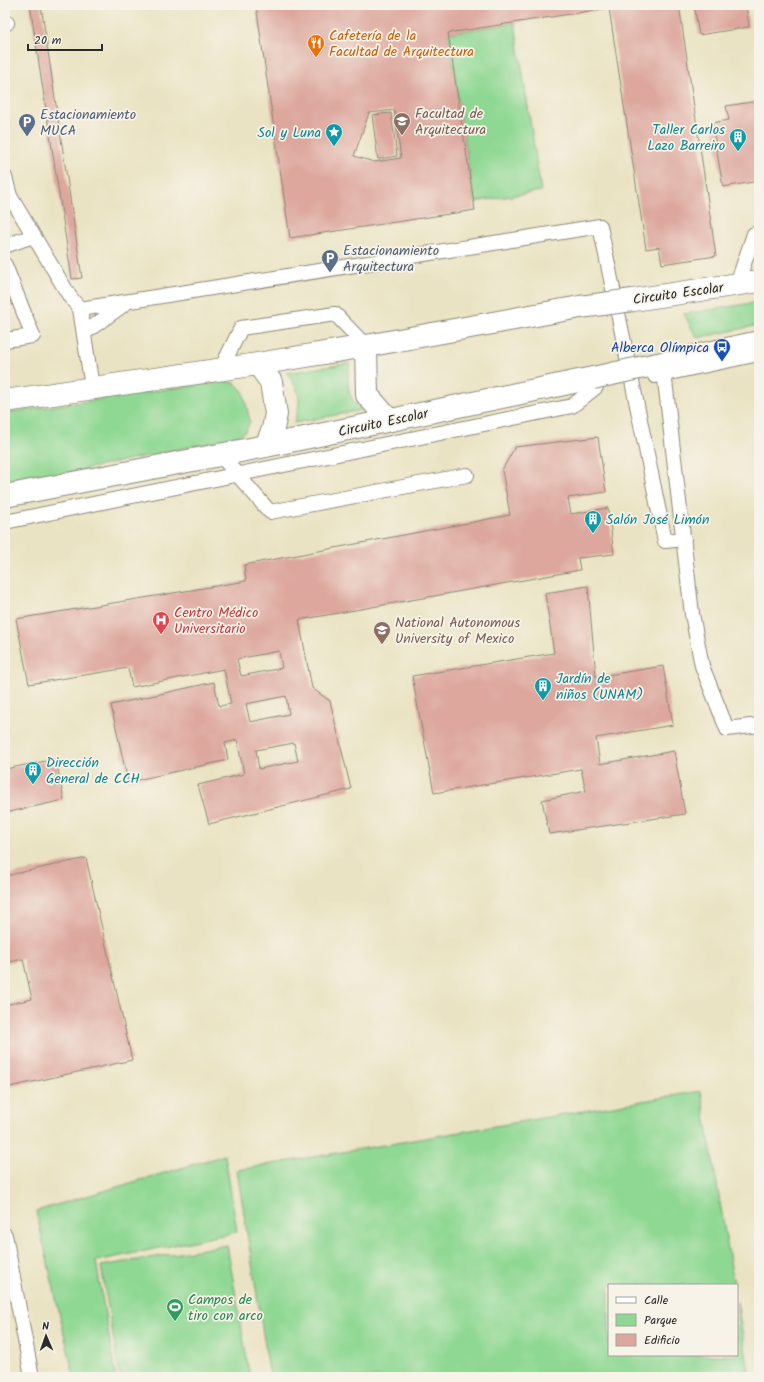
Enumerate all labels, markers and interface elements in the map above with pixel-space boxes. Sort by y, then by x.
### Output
place label: Cafetería de la Facultad de Arquitectura [329,25,474,63]
scale bar [28,26,102,52]
text: 20 m [34,31,62,50]
restaurant icon: Cafetería de la Facultad de Arquitectura [306,33,326,58]
place label: Facultad de Arquitectura [415,103,486,141]
place label: Estacionamiento MUCA [40,104,136,142]
school or university icon: Facultad de Arquitectura [392,111,412,136]
parking icon: Estacionamiento MUCA [17,112,37,137]
place label: Taller Carlos Lazo Barreiro [647,119,725,157]
place label: Sol y Luna [258,122,321,144]
place icon: Sol y Luna [324,122,344,147]
building icon: Taller Carlos Lazo Barreiro [728,127,748,152]
place label: Estacionamiento Arquitectura [343,240,439,278]
parking icon: Estacionamiento Arquitectura [320,248,340,273]
street label: Circuito Escolar [631,277,726,311]
place label: Alberca Olímpica [611,337,709,359]
bus stop icon: Alberca Olímpica [712,337,732,362]
street label: Circuito Escolar [336,402,432,443]
building icon: Salón José Limón [583,509,603,534]
place label: Salón José Limón [606,509,709,531]
place label: Centro Médico Universitario [174,602,258,640]
hospital icon: Centro Médico Universitario [151,610,171,635]
place label: National Autonomous University of Mexico [395,612,520,650]
school or university icon: National Autonomous University of Mexico [372,620,392,645]
place label: Jardín de niños (UNAM) [556,668,643,706]
building icon: Jardín de niños (UNAM) [533,676,553,701]
place label: Dirección General de CCH [46,752,140,790]
building icon: Dirección General de CCH [23,760,43,785]
legend [608,1284,738,1356]
place label: Campos de tiro con arco [188,1289,263,1327]
text: Calle [644,1291,669,1310]
sports icon: Campos de tiro con arco [165,1297,185,1322]
text: Parque [644,1311,678,1330]
north arrow [26,1316,66,1356]
text: N [42,1318,50,1336]
text: Edificio [644,1331,680,1350]

